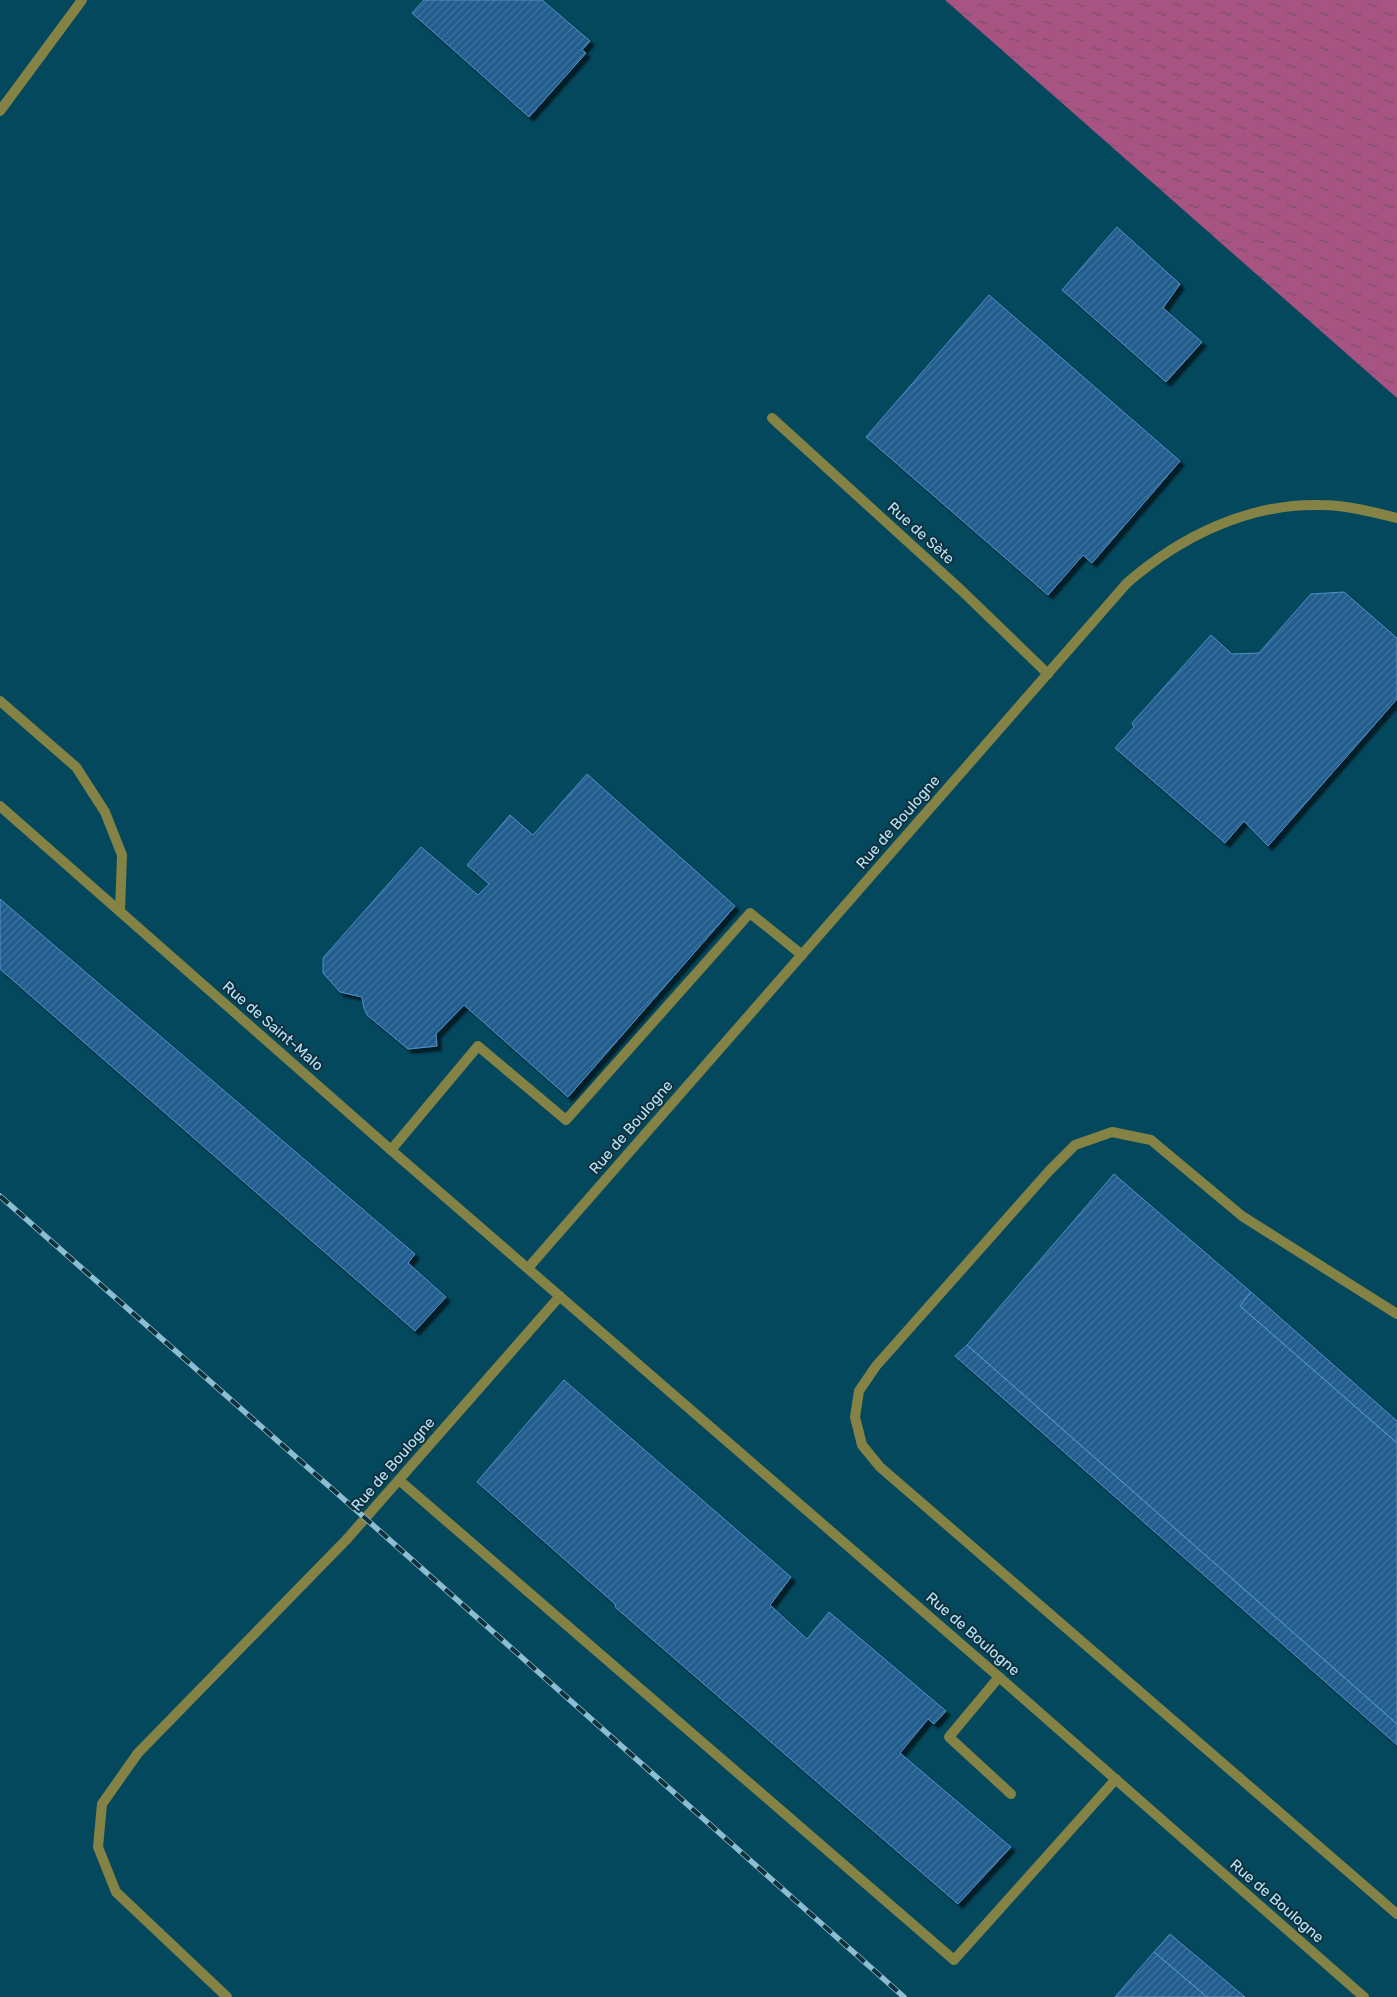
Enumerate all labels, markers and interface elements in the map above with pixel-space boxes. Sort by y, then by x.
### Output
street label: Rue de Sète [884,498,958,568]
street label: Rue de Boulogne [852,771,944,873]
street label: Rue de Saint-Malo [219,977,327,1075]
street label: Rue de Boulogne [585,1076,677,1178]
street label: Rue de Boulogne [347,1413,439,1515]
street label: Rue de Boulogne [922,1588,1024,1680]
street label: Rue de Boulogne [1226,1855,1328,1947]

